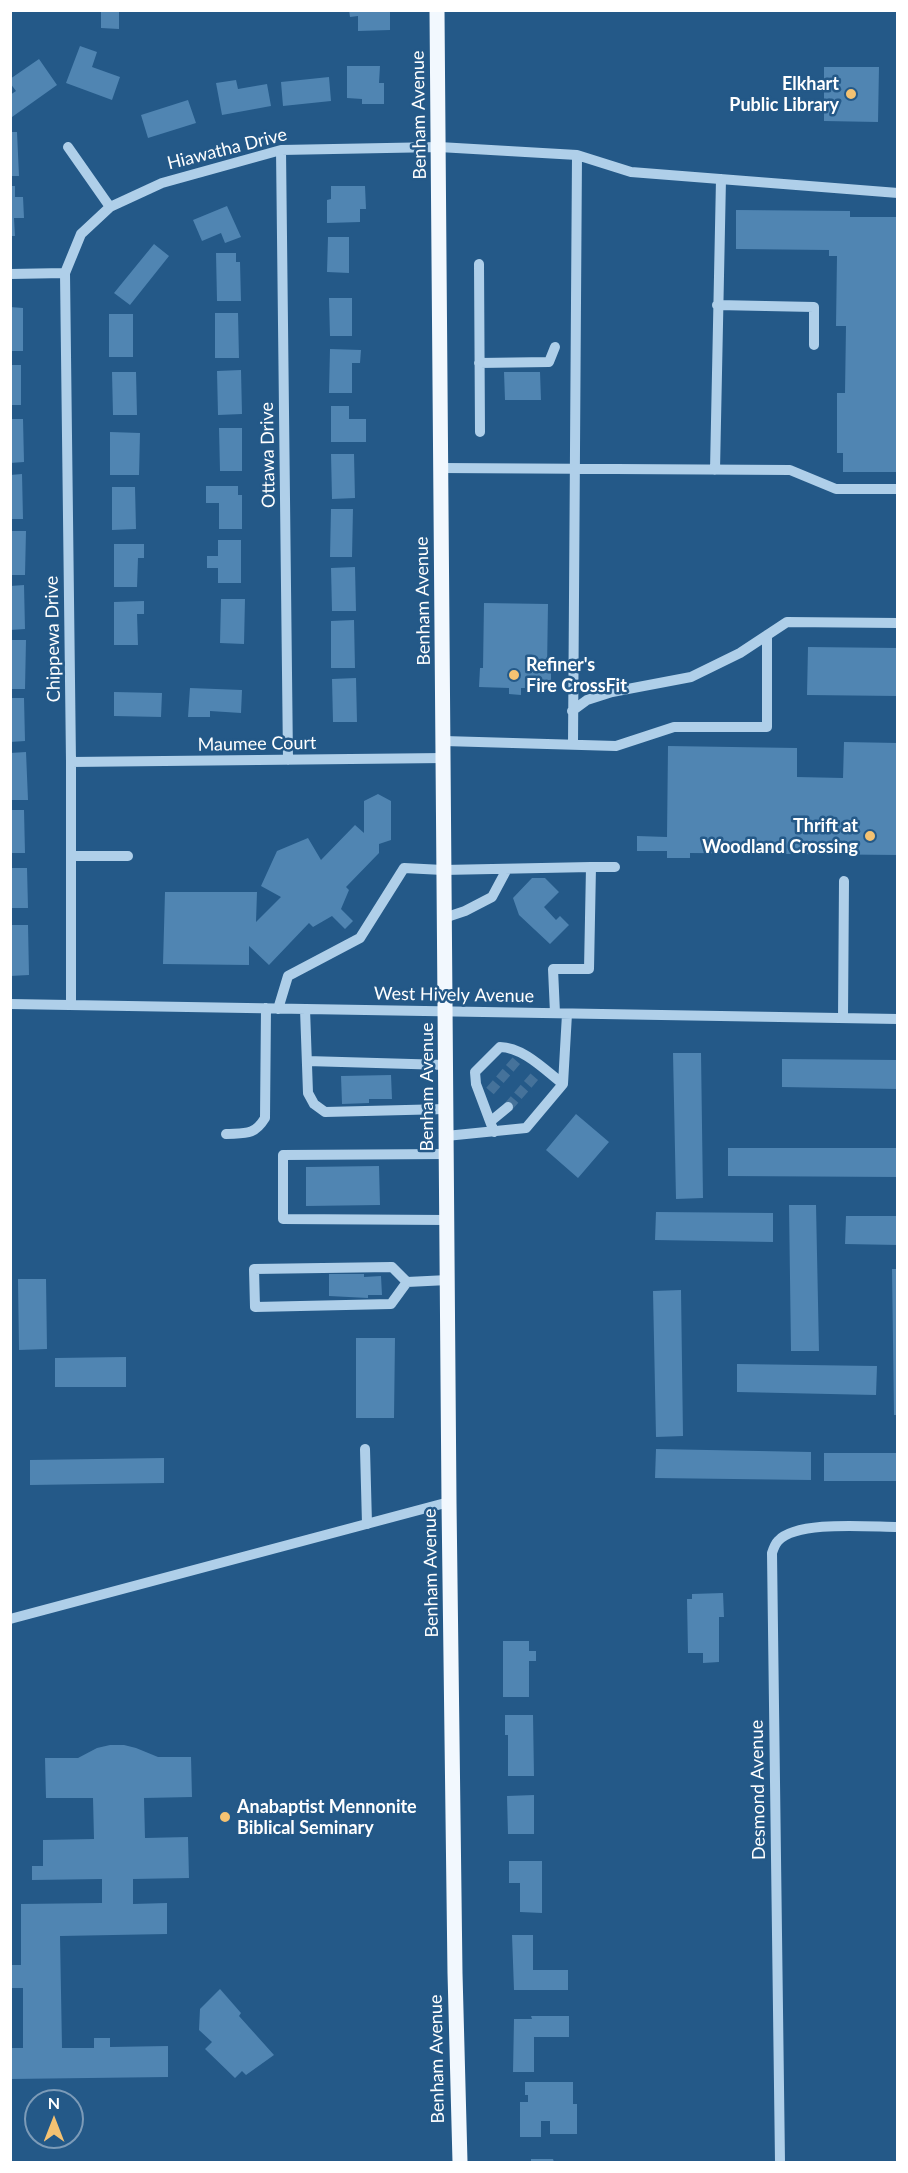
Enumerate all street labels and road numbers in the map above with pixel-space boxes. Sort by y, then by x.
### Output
street label: Benham Avenue [407,50,431,180]
street label: Hiawatha Drive [165,124,289,174]
street label: Ottawa Drive [256,402,280,508]
street label: Benham Avenue [411,536,435,666]
street label: Chippewa Drive [41,576,65,702]
street label: Maumee Court [197,732,317,756]
street label: West Hively Avenue [374,983,534,1007]
street label: Benham Avenue [416,1022,438,1152]
street label: Benham Avenue [419,1508,443,1638]
street label: Desmond Avenue [746,1720,770,1860]
street label: Benham Avenue [425,1994,449,2124]

